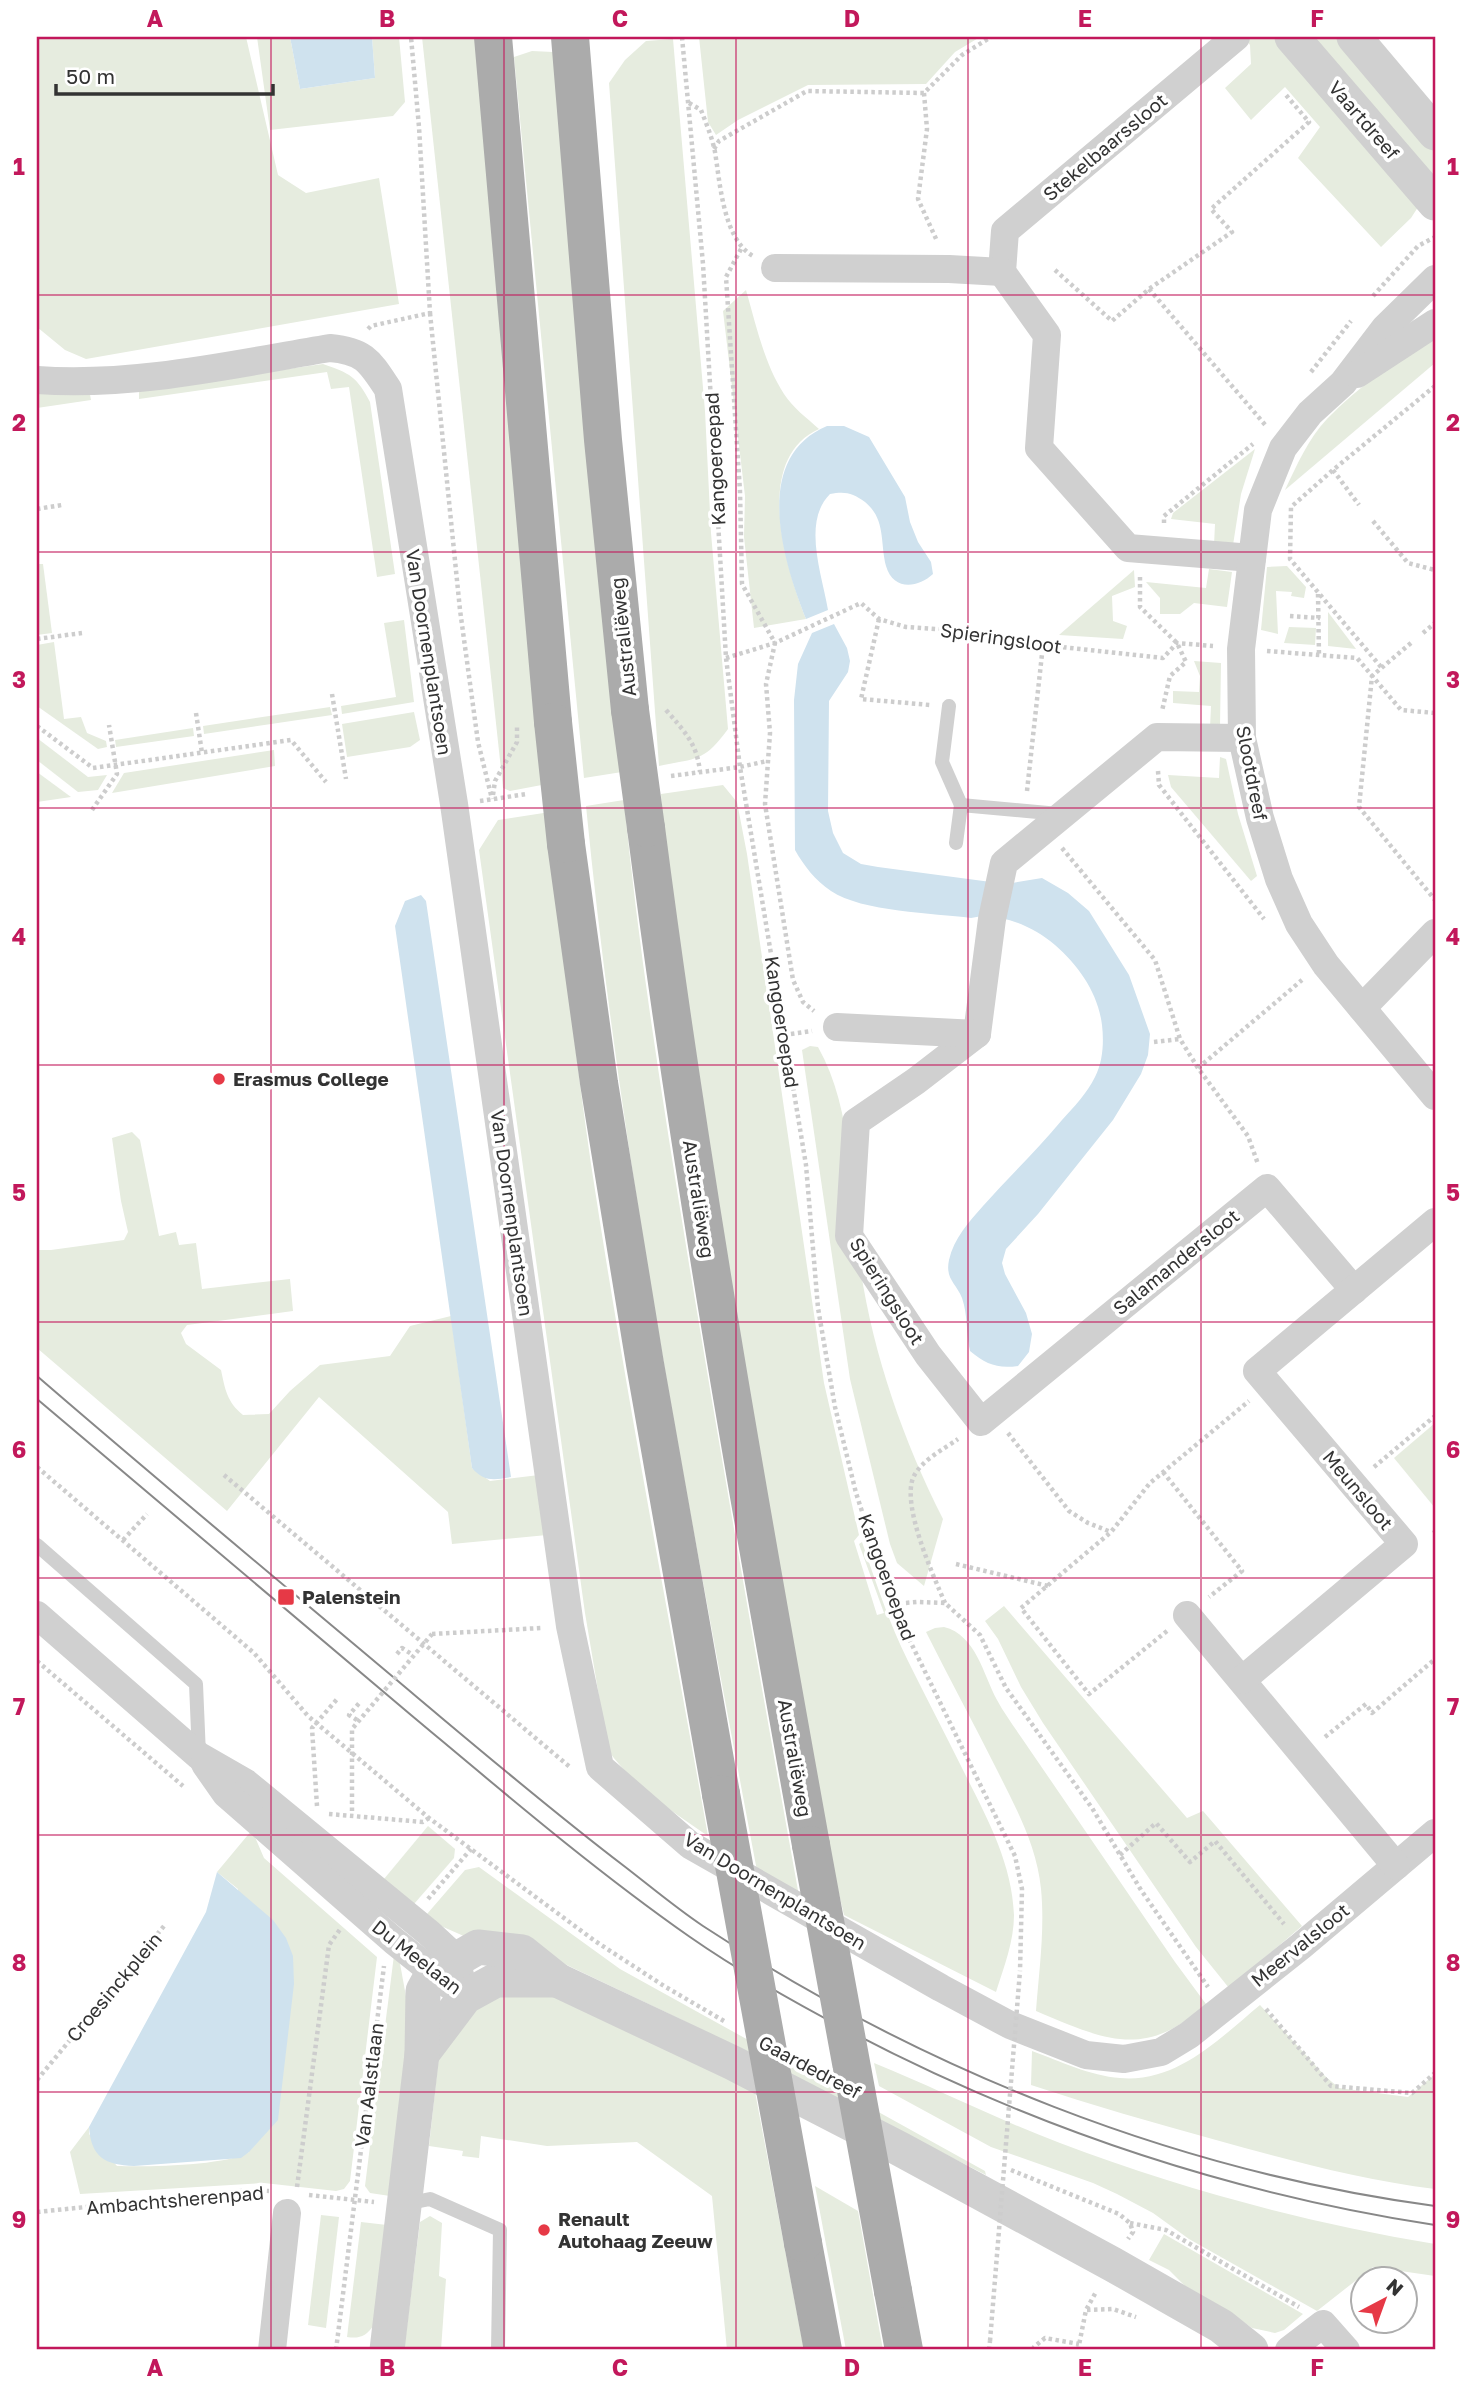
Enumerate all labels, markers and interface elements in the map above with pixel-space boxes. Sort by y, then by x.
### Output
text: A [147,4,164,32]
text: B [379,4,395,32]
text: C [612,4,628,32]
text: D [844,4,860,32]
text: E [1078,4,1092,32]
text: F [1310,4,1324,32]
scale bar [56,52,273,96]
text: 50 m [66,63,115,89]
street label: Vaartdreef [1324,76,1405,164]
street label: Stekelbaarssloot [1038,88,1171,205]
text: 1 [13,152,25,180]
text: 1 [1447,152,1459,180]
street label: Kangoeroepad [700,392,729,526]
text: 2 [12,408,26,436]
text: 2 [1446,408,1460,436]
street label: Van Doornenplantsoen [402,547,457,757]
street label: Australiëweg [605,576,640,698]
street label: Spieringsloot [939,618,1063,657]
text: 3 [12,665,26,693]
text: 3 [1446,665,1460,693]
street label: Slootdreef [1232,724,1273,822]
text: 4 [12,922,26,950]
text: 4 [1446,922,1460,950]
street label: Kangoeroepad [761,954,804,1090]
place label: Erasmus College [233,1067,389,1090]
marker: Erasmus College [211,1071,227,1087]
street label: Van Doornenplantsoen [487,1108,538,1318]
street label: Australiëweg [679,1138,720,1260]
text: 5 [12,1178,26,1206]
text: 5 [1446,1178,1460,1206]
street label: Salamandersloot [1108,1204,1243,1319]
street label: Spieringsloot [845,1233,930,1349]
text: 6 [12,1435,26,1463]
text: 6 [1446,1435,1460,1463]
street label: Meunsloot [1318,1445,1398,1534]
street label: Kangoeroepad [854,1510,921,1643]
place label: Palenstein [302,1585,401,1608]
marker: Palenstein [276,1587,296,1607]
text: 7 [13,1692,25,1720]
text: 7 [1447,1692,1459,1720]
street label: Australiëweg [774,1697,817,1819]
street label: Van Doornenplantsoen [680,1827,871,1954]
street label: Meervalsloot [1246,1898,1353,1991]
street label: Du Meelaan [368,1915,467,1999]
street label: Croesinckplein [61,1927,166,2046]
text: 8 [12,1948,26,1976]
text: 8 [1446,1948,1460,1976]
street label: Van Aalstlaan [349,2021,388,2148]
street label: Gaardedreef [755,2030,865,2103]
street label: Ambachtsherenpad [85,2180,265,2219]
text: 9 [12,2205,26,2233]
text: 9 [1446,2205,1460,2233]
place label: Renault Autohaag Zeeuw [558,2207,713,2252]
marker: Renault Autohaag Zeeuw [536,2222,552,2238]
north arrow [1350,2264,1420,2334]
text: N [1382,2273,1408,2300]
text: A [147,2353,164,2381]
text: B [379,2353,395,2381]
text: C [612,2353,628,2381]
text: D [844,2353,860,2381]
text: E [1078,2353,1092,2381]
text: F [1310,2353,1324,2381]

